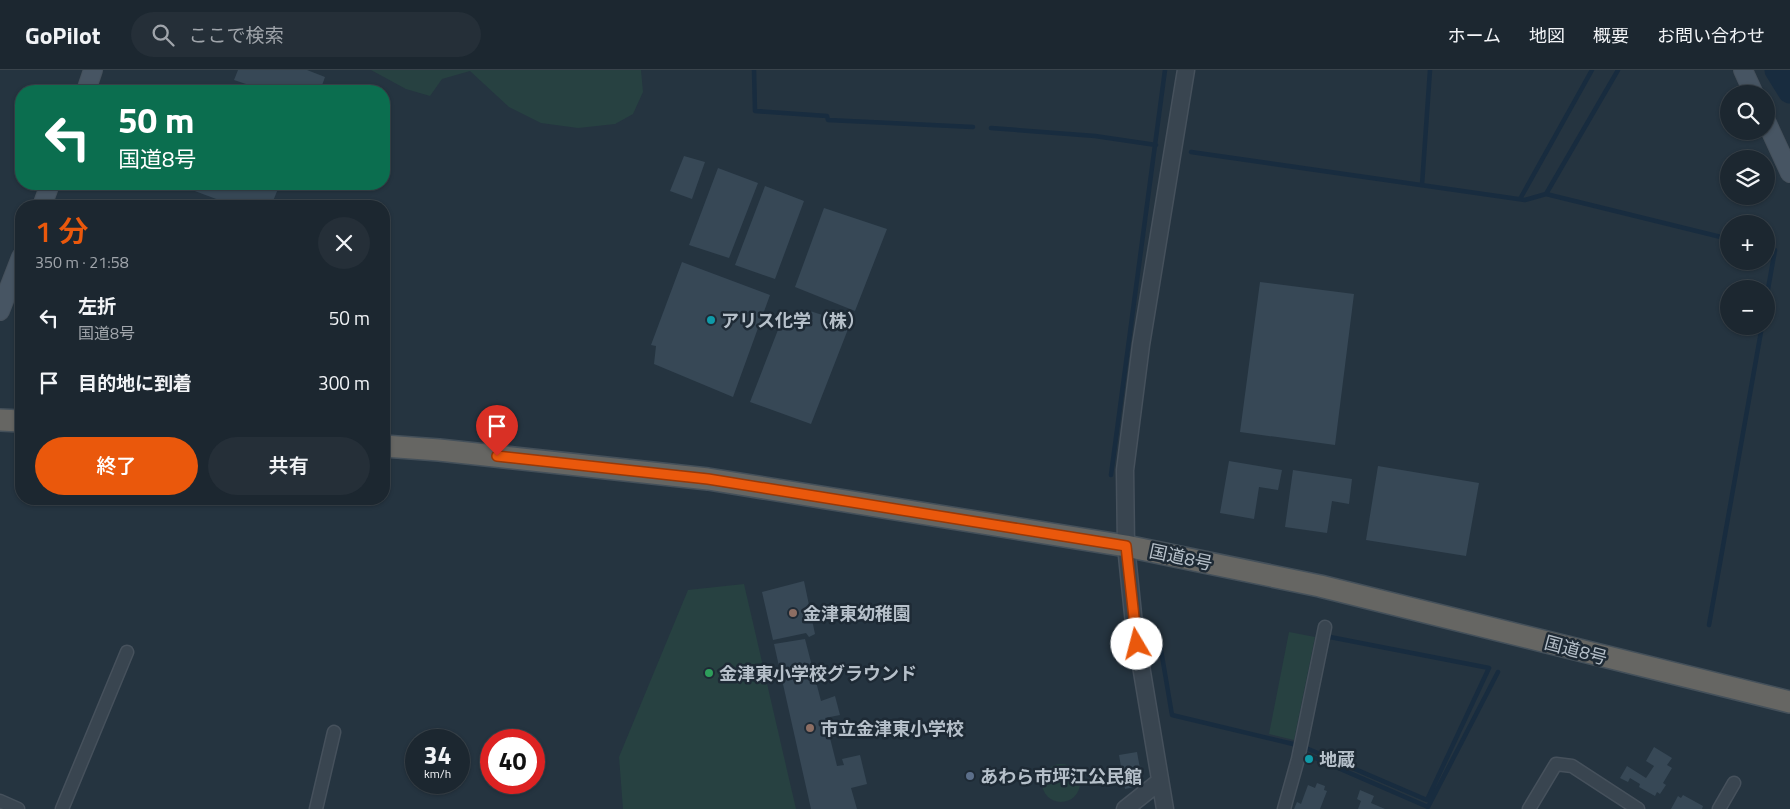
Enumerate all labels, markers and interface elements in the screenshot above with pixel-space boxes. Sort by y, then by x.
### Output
search box [131,12,481,57]
text: GoPilot [25,17,101,53]
text: ここで検索 [189,20,284,49]
icon: search [149,21,177,49]
text: ホーム [1448,22,1501,49]
text: 地図 [1529,22,1565,49]
text: 概要 [1593,22,1629,49]
text: お問い合わせ [1657,22,1765,49]
map controls [1720,85,1775,335]
button: search [1720,85,1775,140]
text: 50 m [118,93,194,147]
icon: left [35,105,100,170]
text: 国道8号 [118,142,196,176]
button: layers [1720,150,1775,205]
text: 1 分 [35,208,88,254]
button: + [1720,215,1775,270]
button: close [318,217,370,269]
text: 350 m · 21:58 [35,250,129,274]
button: − [1720,280,1775,335]
text: 左折 [78,291,116,320]
text: 50 m [329,303,370,332]
icon: left [35,304,63,332]
place label: アリス化学（株） [721,307,865,334]
marker: アリス化学（株） [705,314,717,326]
text: 国道8号 [78,321,135,345]
text: 目的地に到着 [78,368,192,397]
text: 300 m [318,368,370,397]
icon: arrive [35,369,63,397]
pin [476,405,518,456]
icon: arrive [483,412,511,440]
button: 終了 [35,437,198,495]
button: 共有 [208,437,370,495]
street label: 国道8号 [1147,537,1215,577]
place label: 金津東幼稚園 [803,600,911,627]
marker: 金津東幼稚園 [787,607,799,619]
position arrow [1110,617,1162,669]
street label: 国道8号 [1542,629,1610,671]
place label: 金津東小学校グラウンド [719,660,917,687]
marker: 金津東小学校グラウンド [703,667,715,679]
place label: 市立金津東小学校 [820,715,964,742]
marker: 市立金津東小学校 [804,722,816,734]
speed limit sign: 40 [480,729,545,794]
text: 34 [423,736,452,774]
place label: 地蔵 [1319,746,1355,773]
marker: 地蔵 [1303,753,1315,765]
place label: あわら市坪江公民館 [980,763,1142,790]
text: km/h [424,764,451,783]
marker: あわら市坪江公民館 [964,770,976,782]

